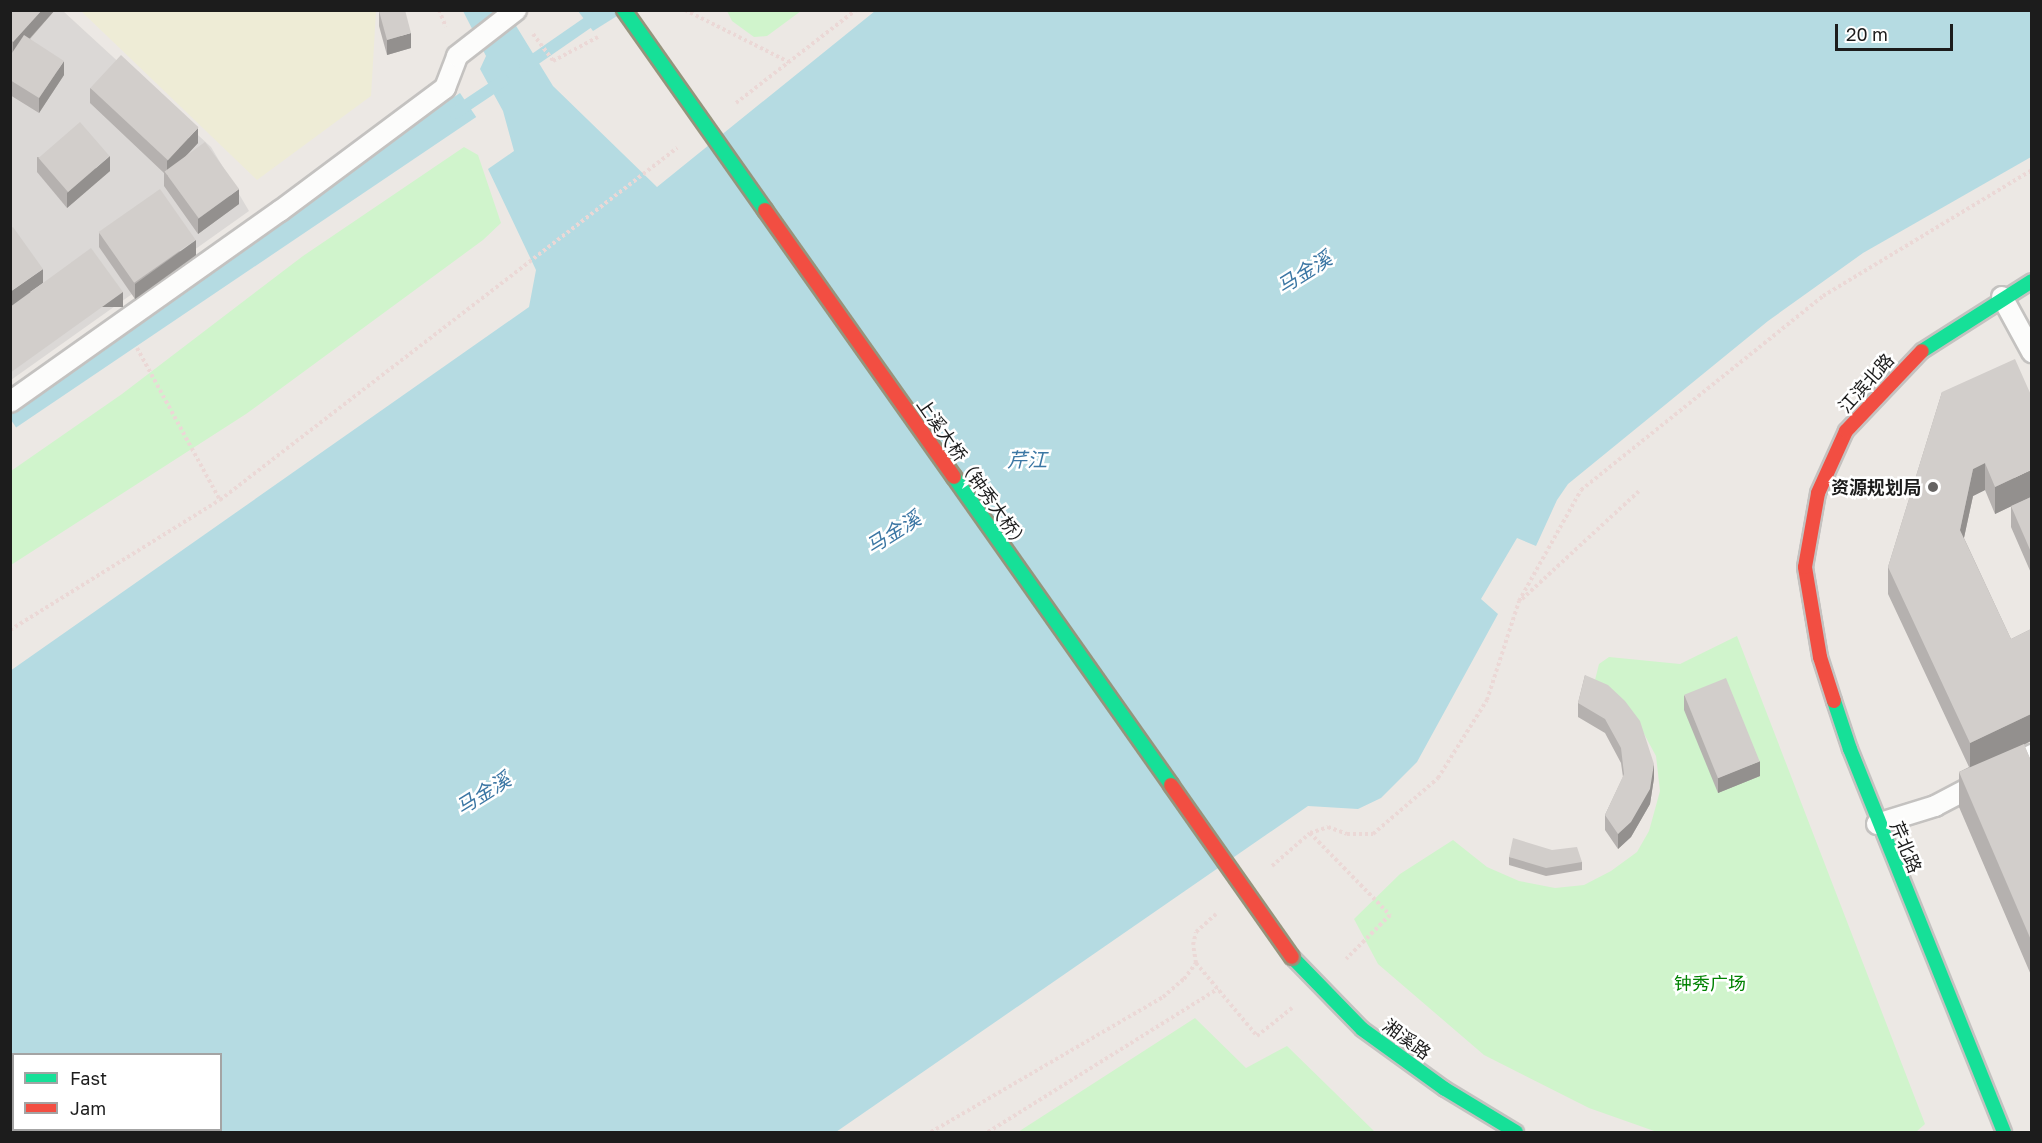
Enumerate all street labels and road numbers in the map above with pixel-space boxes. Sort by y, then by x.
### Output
street label: 江滨北路 [1834,349,1898,417]
street label: 上溪大桥（钟秀大桥） [913,394,1033,554]
street label: 芹北路 [1886,818,1926,876]
street label: 湘溪路 [1379,1014,1435,1064]

